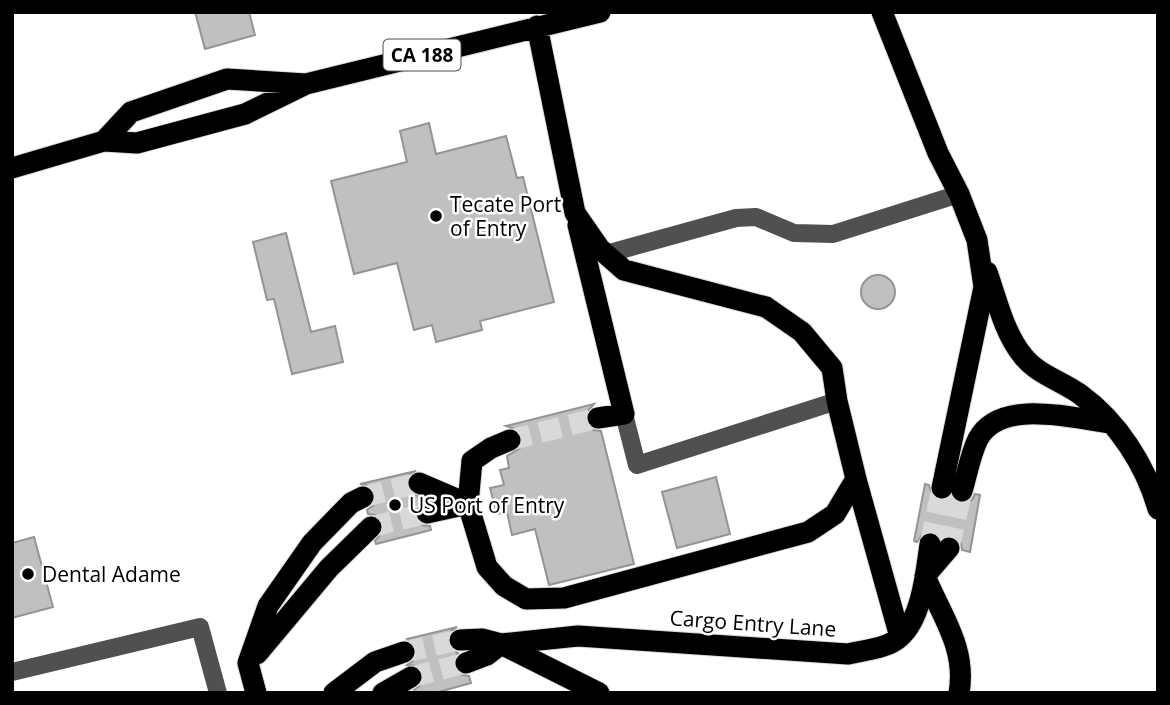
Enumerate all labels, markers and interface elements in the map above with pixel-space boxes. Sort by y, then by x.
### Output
road number: CA 188 [384,40,460,70]
place label: Tecate Port of Entry [450,190,561,242]
marker: Tecate Port of Entry [428,208,444,224]
place label: US Port of Entry [409,491,565,519]
marker: US Port of Entry [387,497,403,513]
place label: Dental Adame [42,560,181,588]
marker: Dental Adame [20,566,36,582]
street label: Cargo Entry Lane [669,603,837,643]

